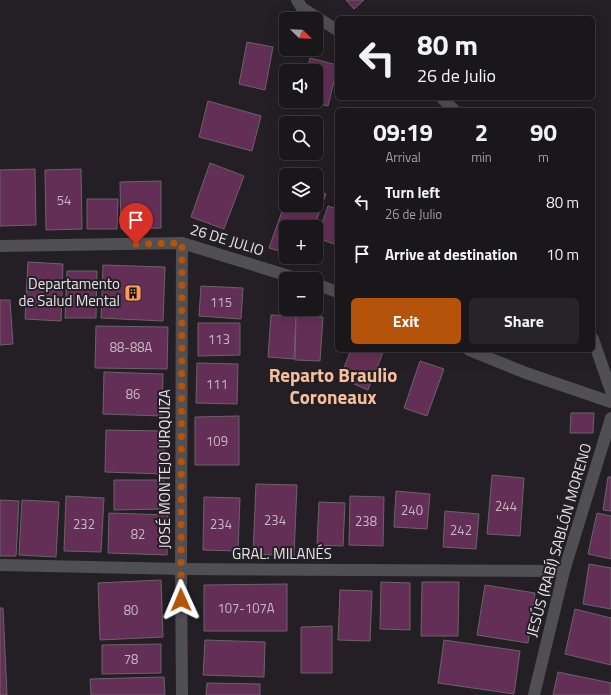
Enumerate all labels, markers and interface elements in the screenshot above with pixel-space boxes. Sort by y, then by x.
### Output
north arrow [279,12,323,56]
map controls [279,12,323,316]
text: 80 m [417,23,478,66]
icon: left [351,32,403,84]
text: 26 de Julio [417,62,496,89]
button: sound [279,64,323,108]
text: 09:19 [373,114,433,150]
text: 2 [475,114,488,150]
text: 90 [530,114,557,150]
button: search [279,116,323,160]
text: Arrival [385,147,421,167]
text: min [471,147,492,167]
text: m [538,147,549,167]
button: layers [279,168,323,212]
text: Turn left [385,181,440,204]
house number: 54 [57,190,71,210]
icon: left [351,191,373,213]
text: 80 m [546,191,579,214]
pin [119,203,153,244]
text: 26 de Julio [385,204,442,224]
icon: arrive [125,209,147,231]
street label: 26 DE JULIO [187,217,267,262]
button: + [279,220,323,264]
icon: arrive [351,243,373,265]
text: Arrive at destination [385,243,518,266]
text: 10 m [546,243,579,266]
place label: Departamento de Salud Mental [19,272,120,312]
button: − [279,272,323,316]
building icon: Departamento de Salud Mental [123,283,143,303]
house number: 115 [210,292,232,312]
button: Exit [351,298,461,344]
button: Share [469,298,579,344]
house number: 113 [208,329,230,349]
house number: 88-88A [110,337,153,357]
district label: Reparto Braulio Coroneaux [269,360,397,411]
house number: 111 [206,374,228,394]
house number: 86 [126,384,140,404]
street label: JOSÉ MONTEJO URQUIZA [153,389,176,549]
house number: 109 [206,431,228,451]
street label: JESÚS (RABÍ) SABLÓN MORENO [520,440,597,639]
house number: 244 [495,496,517,516]
house number: 240 [401,500,423,520]
house number: 234 [264,510,286,530]
house number: 238 [355,511,377,531]
house number: 232 [73,514,95,534]
house number: 234 [210,514,232,534]
house number: 242 [450,520,472,540]
house number: 82 [131,524,145,544]
street label: GRAL. MILANÉS [232,542,332,565]
position arrow [160,579,202,621]
house number: 107-107A [217,598,275,618]
house number: 80 [124,600,138,620]
house number: 78 [124,649,138,669]

